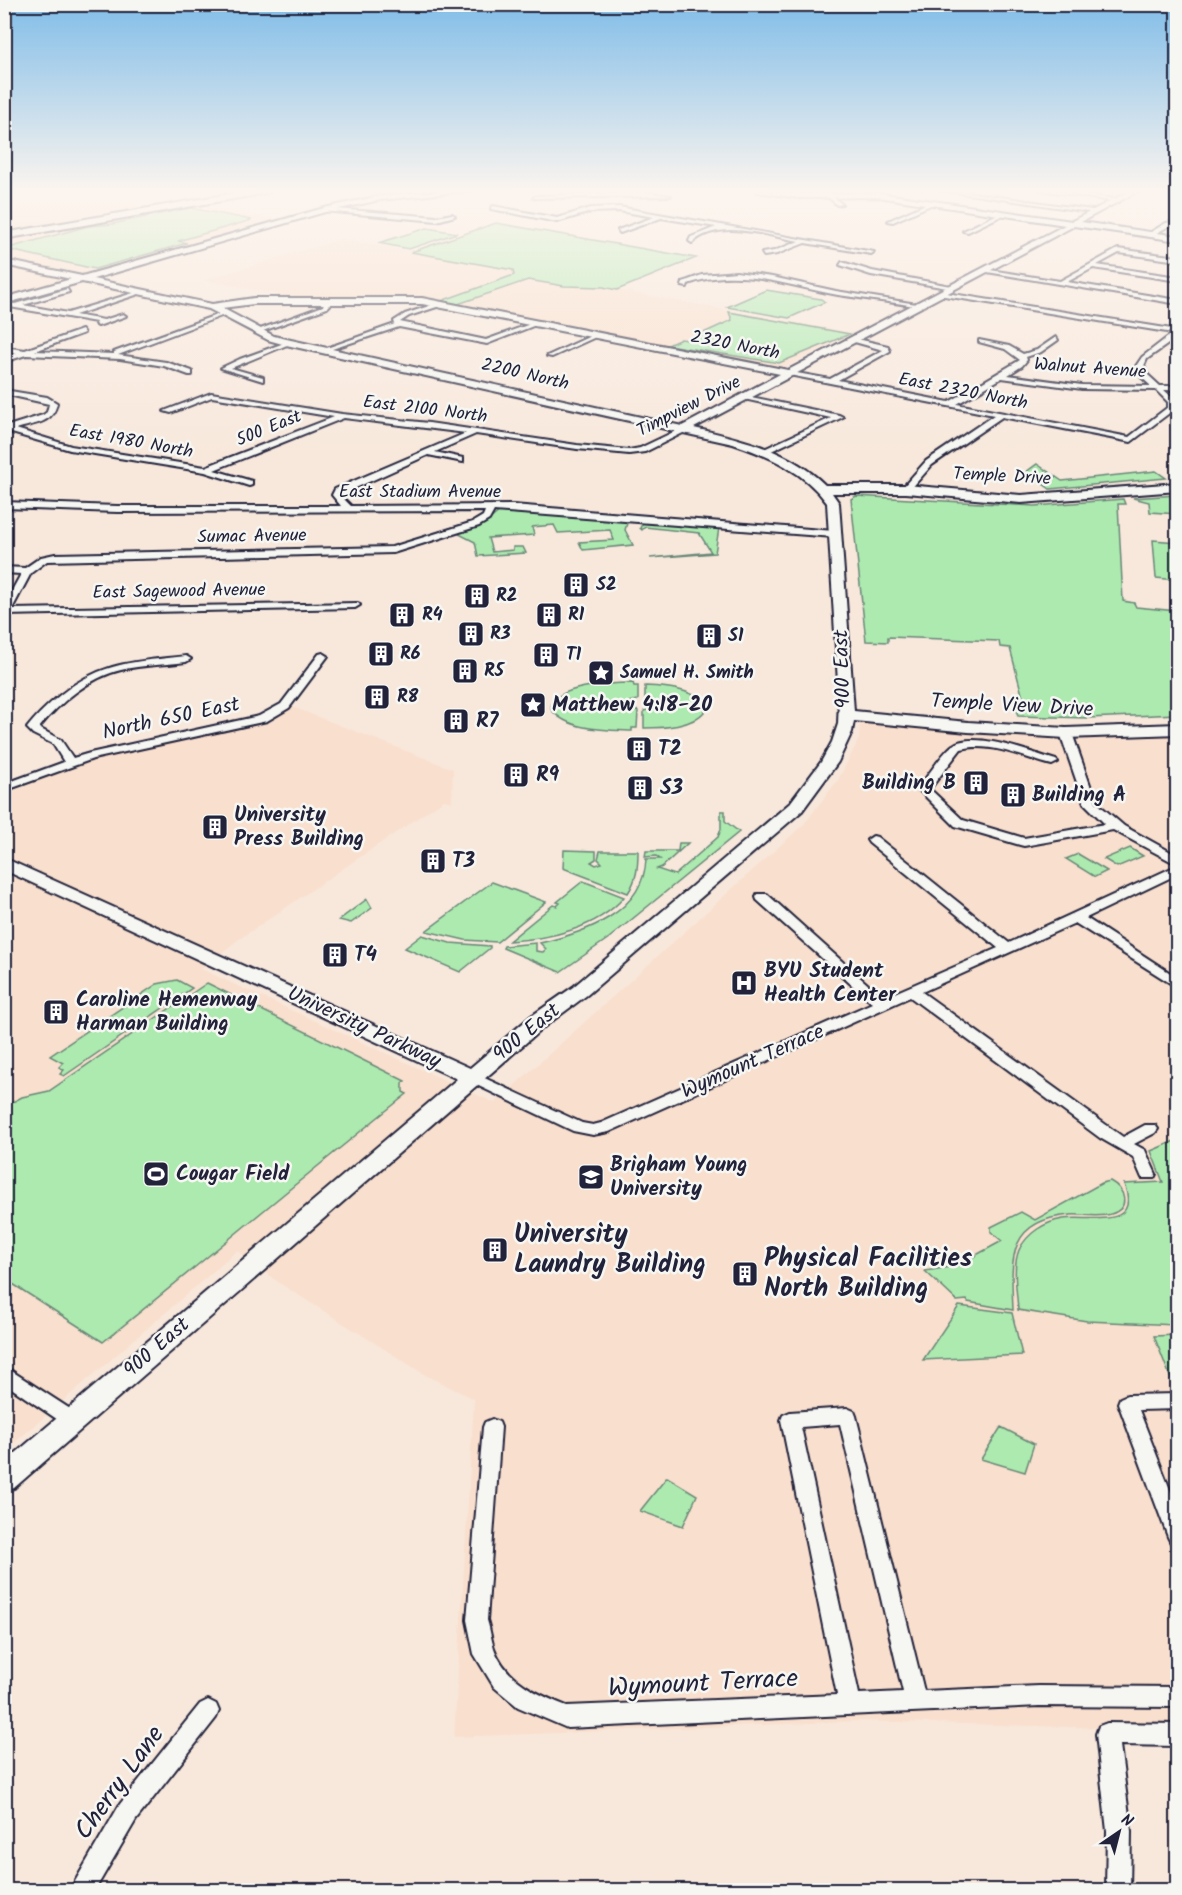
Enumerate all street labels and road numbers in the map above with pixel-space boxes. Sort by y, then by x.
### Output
street label: 2320 North [688,323,782,369]
street label: 2200 North [478,351,572,399]
street label: Walnut Avenue [1033,351,1147,387]
street label: East 2320 North [896,365,1030,419]
street label: Timpview Drive [632,368,746,446]
street label: East 2100 North [361,388,489,432]
street label: 500 East [232,402,307,455]
street label: East 1980 North [67,417,195,467]
street label: Temple Drive [952,460,1052,494]
street label: East Stadium Avenue [339,478,501,507]
street label: Sumac Avenue [197,522,307,552]
street label: East Sagewood Avenue [92,576,266,608]
street label: 900 East [825,628,861,709]
street label: Temple View Drive [930,685,1095,727]
street label: North 650 East [99,688,244,750]
street label: University Parkway [282,978,446,1078]
street label: 900 East [486,995,569,1071]
street label: Wymount Terrace [676,1015,830,1108]
street label: 900 East [116,1309,198,1386]
street label: Wymount Terrace [607,1658,799,1710]
street label: Cherry Lane [64,1717,176,1849]

